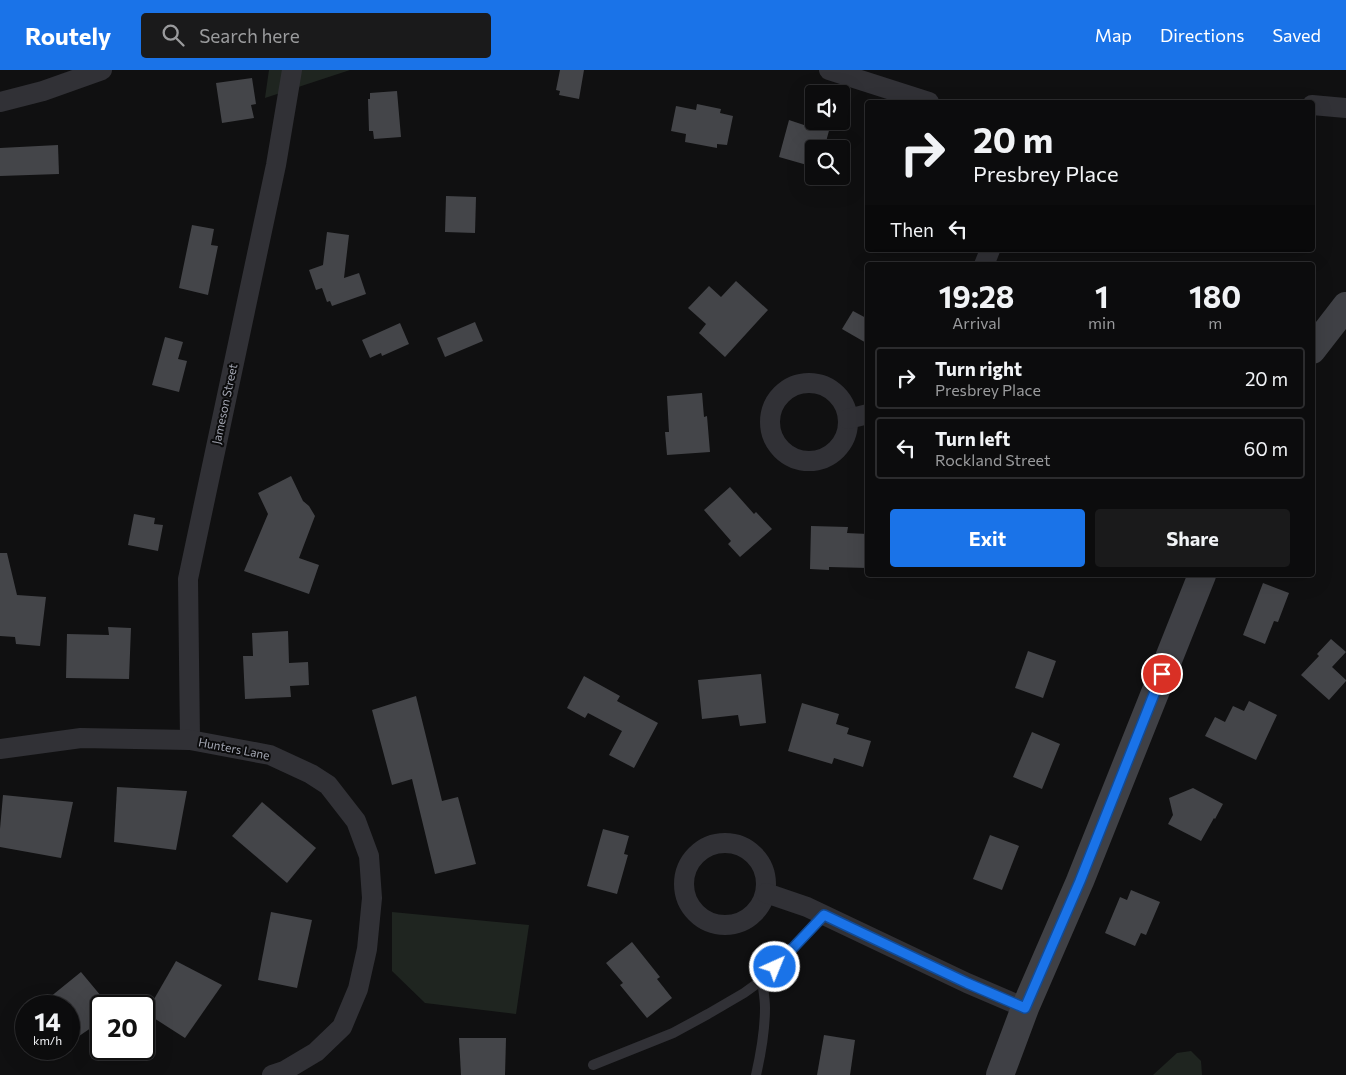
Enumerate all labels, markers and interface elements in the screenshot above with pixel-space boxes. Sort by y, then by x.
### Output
search box [141,13,491,58]
text: Routely [25,21,111,50]
icon: search [159,21,187,49]
text: Search here [199,24,300,47]
text: Map [1095,24,1132,46]
text: Directions [1160,24,1244,46]
text: Saved [1272,24,1321,46]
map controls [805,85,850,185]
button: sound [805,85,850,130]
text: 20 m [973,117,1053,160]
icon: right [890,120,955,185]
button: search [805,140,850,185]
text: Presbrey Place [973,160,1119,187]
icon: left [944,215,972,243]
text: Then [890,218,934,241]
text: 19:28 [939,277,1014,314]
text: 1 [1095,277,1108,314]
text: 180 [1189,277,1241,314]
text: Arrival [952,313,1001,332]
text: min [1088,313,1115,332]
text: m [1208,313,1222,332]
text: Turn right [935,357,1022,380]
street label: Jameson Street [209,362,240,446]
icon: right [892,364,920,392]
text: 20 m [1245,367,1288,390]
text: Presbrey Place [935,380,1041,399]
text: Turn left [935,427,1010,450]
icon: left [892,434,920,462]
text: 60 m [1244,437,1288,460]
text: Rockland Street [935,450,1050,469]
button: Exit [890,509,1085,567]
button: Share [1095,509,1290,567]
pin [1141,653,1183,695]
icon: arrive [1148,660,1176,688]
street label: Hunters Lane [197,734,271,762]
position arrow [748,940,800,992]
speed limit sign: 20 [90,995,155,1060]
text: 14 [34,1006,61,1036]
text: km/h [33,1033,62,1047]

